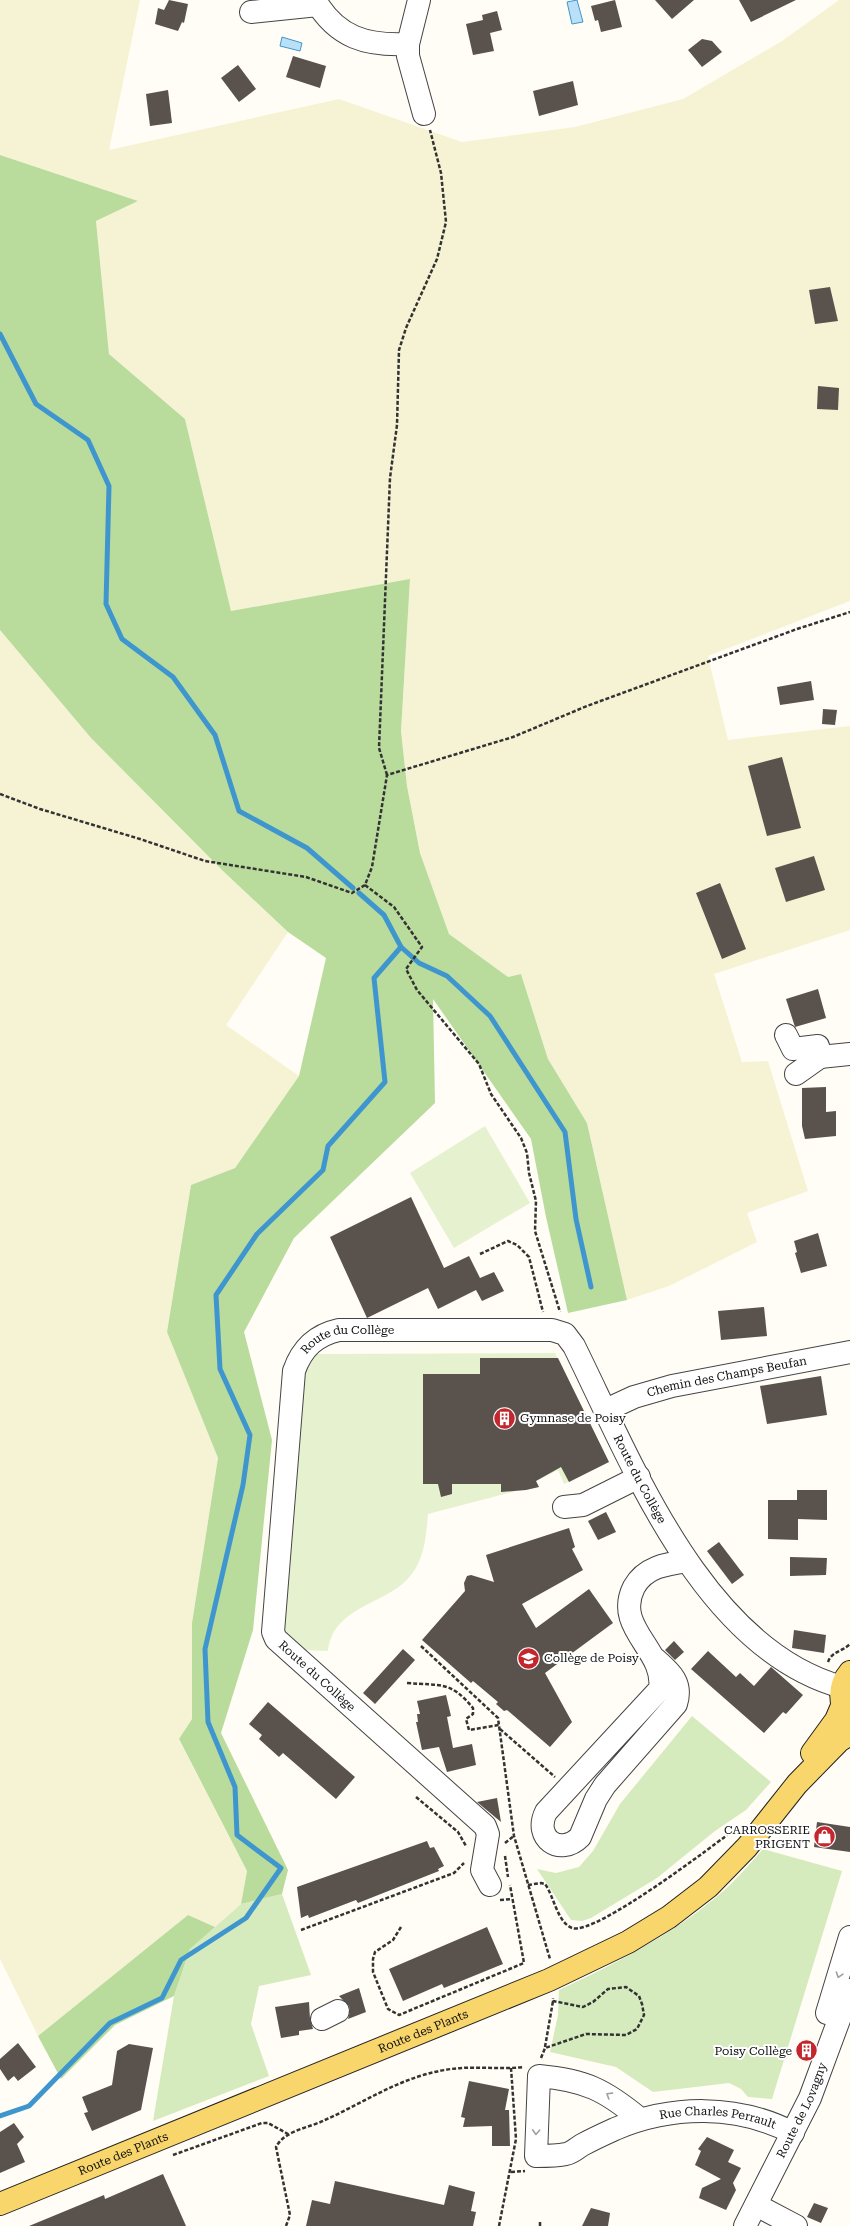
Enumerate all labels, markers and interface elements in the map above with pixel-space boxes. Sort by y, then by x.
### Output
street label: Route du Collège [298,1323,395,1357]
street label: Chemin des Champs Beufan [645,1353,808,1400]
building icon: Gymnase de Poisy [492,1405,518,1431]
place label: Gymnase de Poisy [520,1411,627,1425]
street label: Route du Collège [611,1432,669,1526]
street label: Route du Collège [276,1638,359,1714]
school or university icon: Collège de Poisy [515,1645,541,1671]
place label: Collège de Poisy [544,1651,640,1665]
place label: CARROSSERIE PRIGENT [724,1823,810,1851]
shop icon: CARROSSERIE PRIGENT [812,1824,838,1850]
one-way arrow [835,1971,844,1978]
street label: Route des Plants [376,2007,470,2056]
building icon: Poisy Collège [794,2038,820,2064]
place label: Poisy Collège [715,2044,792,2058]
street label: Route de Lovagny [774,2060,830,2160]
one-way arrow [606,2093,613,2100]
street label: Rue Charles Perrault [658,2104,779,2132]
street label: Route des Plants [76,2129,170,2178]
one-way arrow [531,2129,540,2135]

